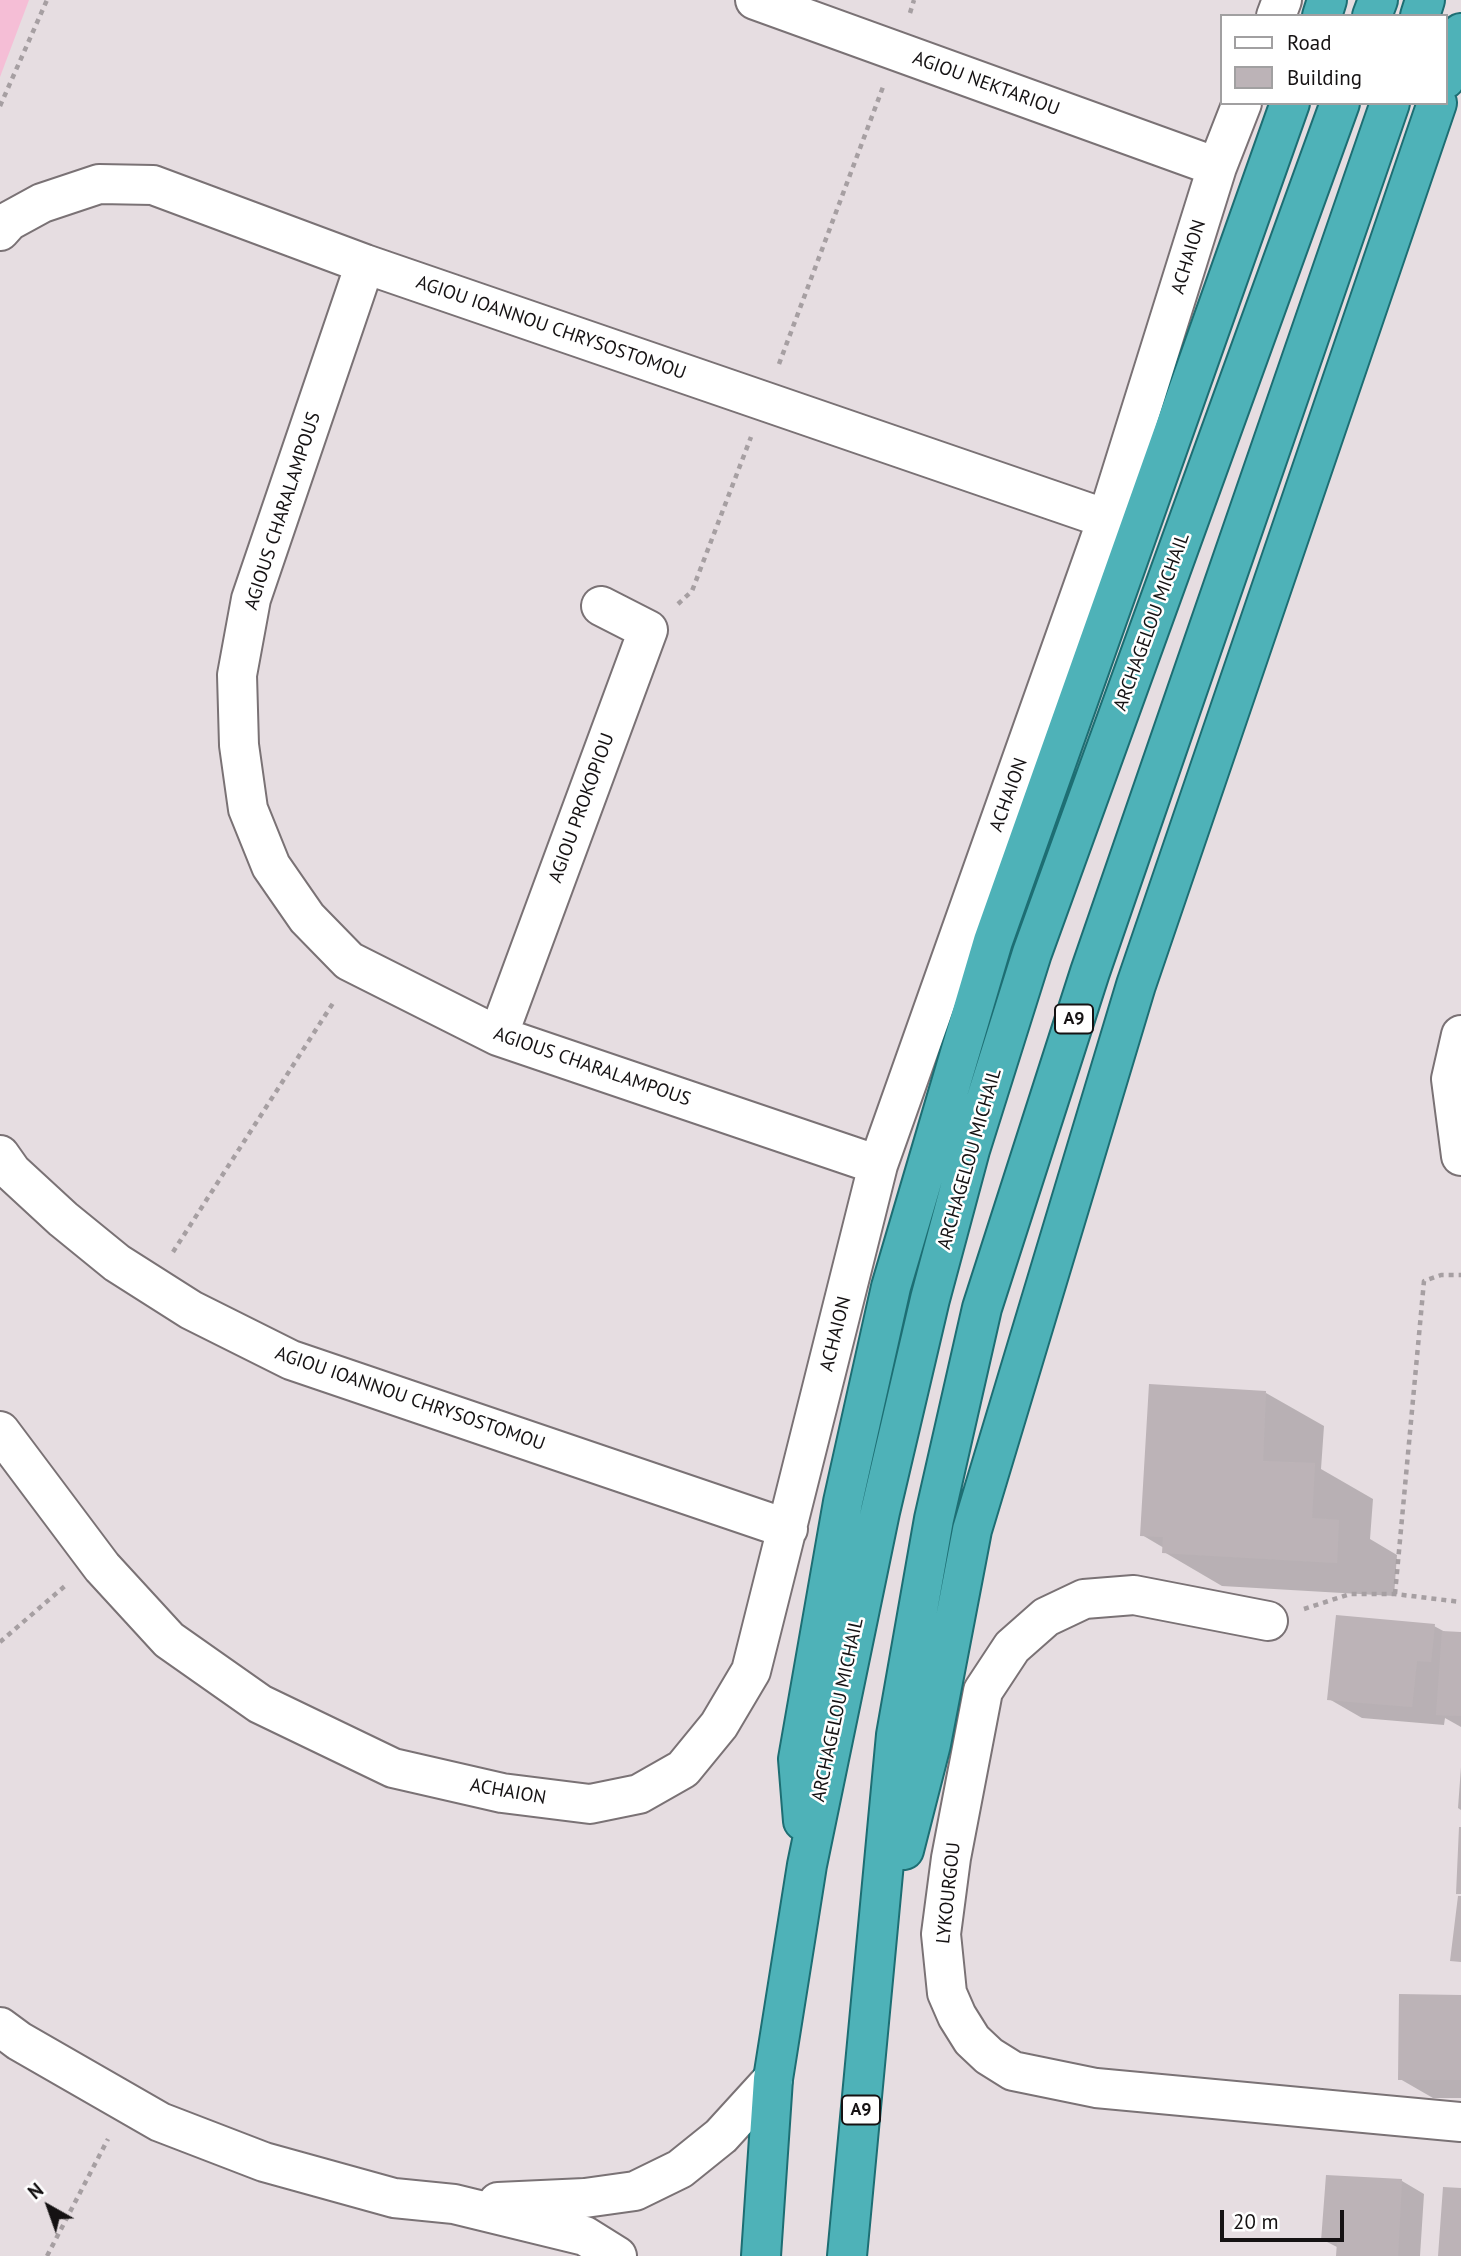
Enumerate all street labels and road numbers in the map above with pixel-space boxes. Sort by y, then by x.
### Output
street label: AGIOU NEKTARIOU [909,47,1063,121]
street label: ACHAION [1167,217,1211,297]
street label: AGIOU IOANNOU CHRYSOSTOMOU [413,271,689,385]
street label: AGIOUS CHARALAMPOUS [240,409,326,613]
street label: ARCHAGELOU MICHAIL [1109,530,1195,714]
street label: AGIOU PROKOPIOU [544,730,620,886]
street label: ACHAION [985,755,1033,835]
road number: A9 [1055,1004,1093,1034]
street label: AGIOUS CHARALAMPOUS [490,1023,694,1111]
street label: ARCHAGELOU MICHAIL [933,1066,1007,1252]
street label: ACHAION [816,1294,856,1374]
street label: AGIOU IOANNOU CHRYSOSTOMOU [272,1342,548,1456]
street label: ARCHAGELOU MICHAIL [807,1616,869,1804]
street label: ACHAION [468,1774,548,1810]
street label: LYKOURGOU [932,1841,966,1945]
road number: A9 [842,2096,880,2124]

